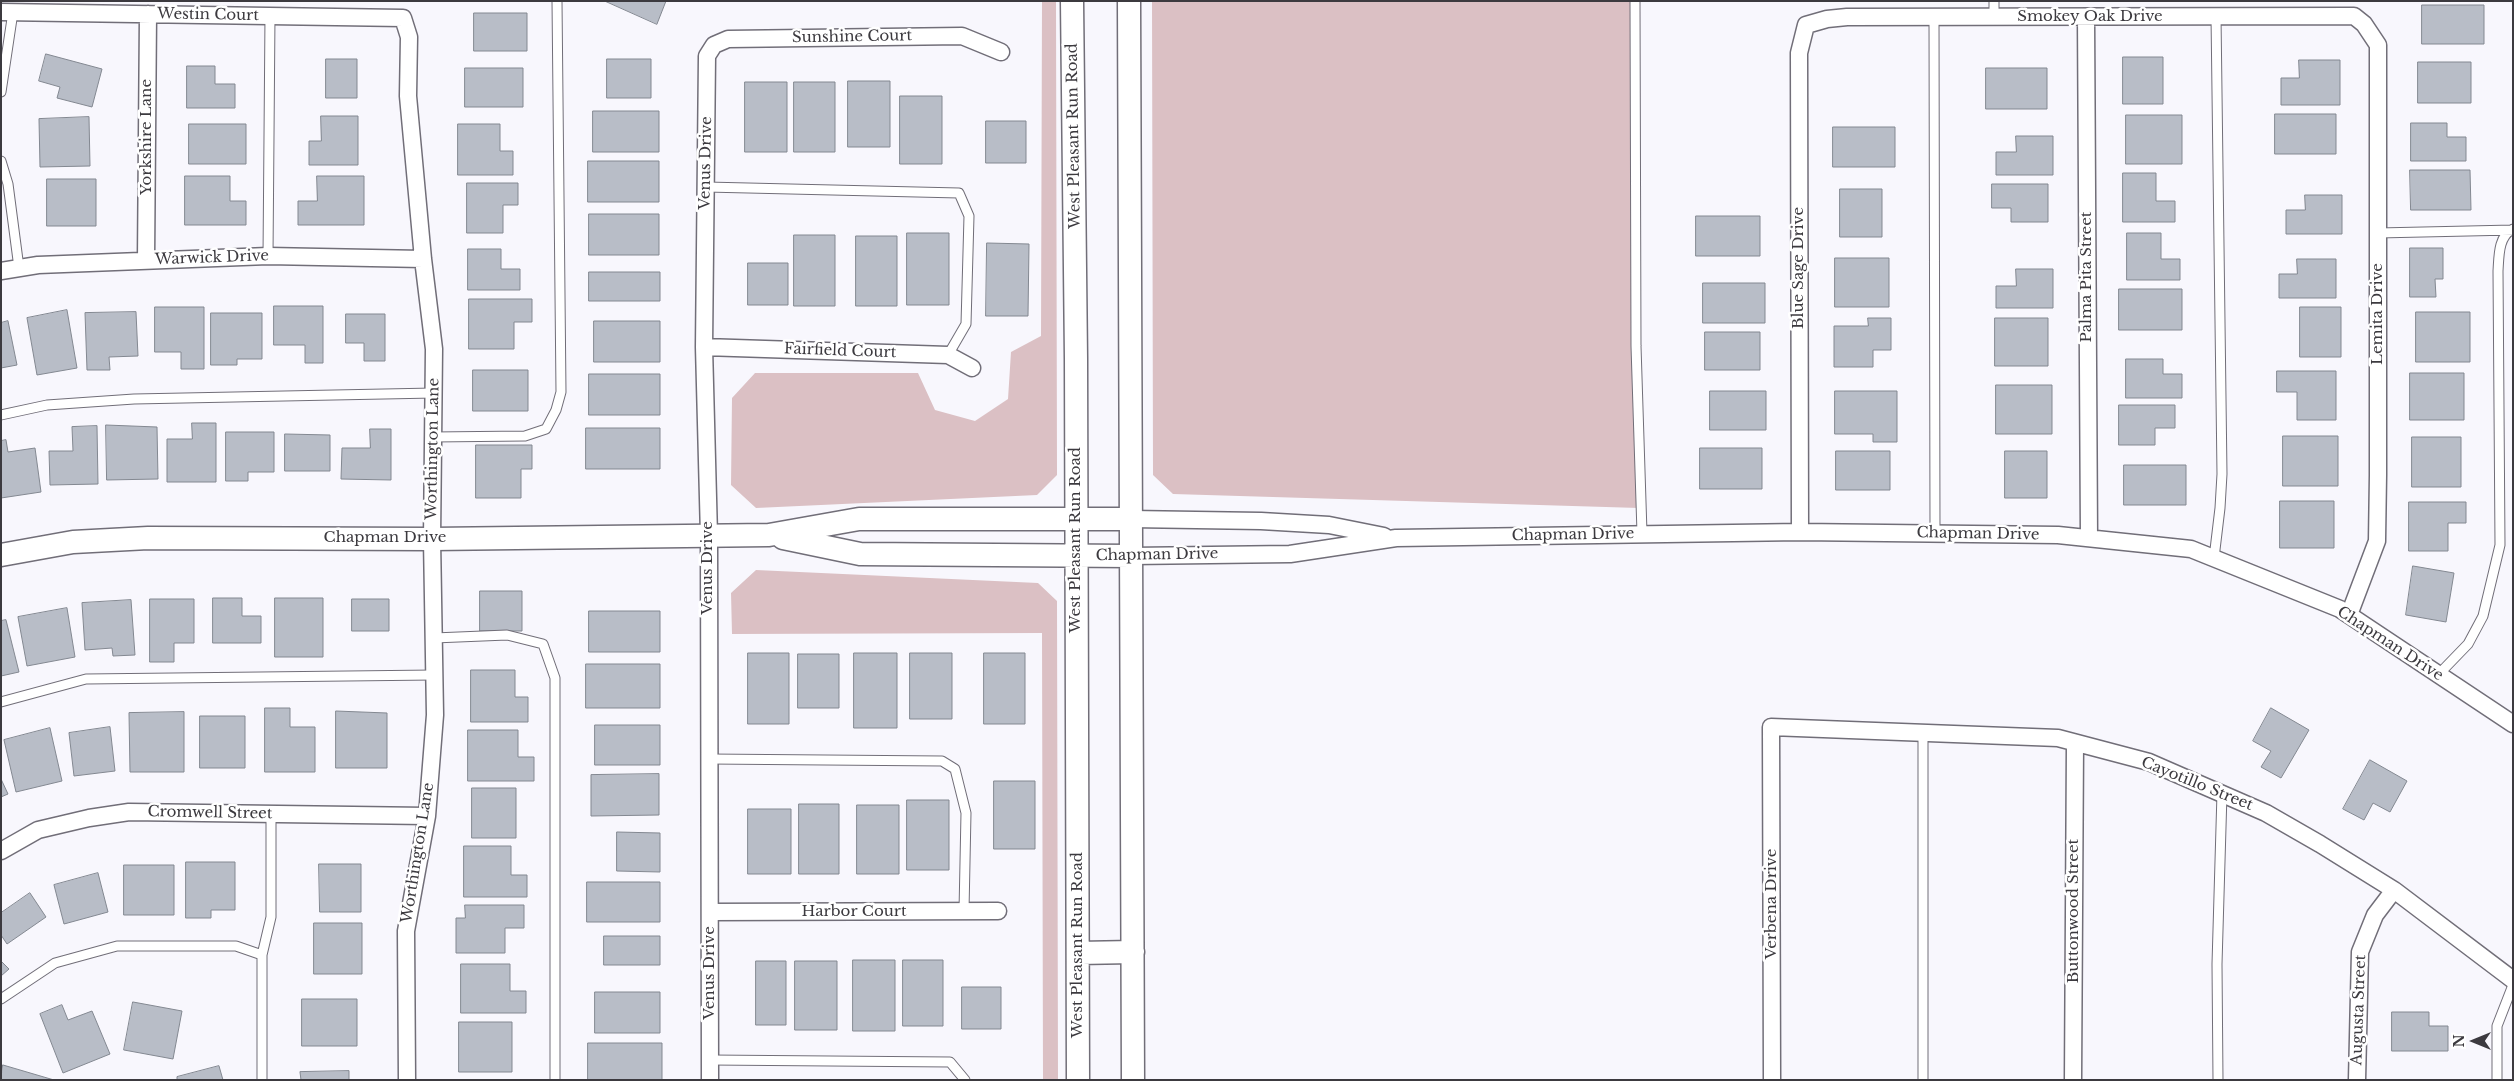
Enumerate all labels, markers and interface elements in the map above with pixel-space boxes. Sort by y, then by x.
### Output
street label: Westin Court [157,5,259,25]
street label: Smokey Oak Drive [2017,8,2163,26]
street label: Sunshine Court [792,27,912,47]
street label: West Pleasant Run Road [1063,43,1085,229]
street label: Yorkshire Lane [138,79,156,195]
street label: Venus Drive [696,116,716,210]
street label: Blue Sage Drive [1790,207,1808,329]
street label: Palma Pita Street [2078,212,2096,342]
street label: Warwick Drive [155,247,269,269]
street label: Lemita Drive [2369,263,2387,365]
street label: Fairfield Court [783,340,897,362]
street label: Worthington Lane [423,378,443,520]
street label: West Pleasant Run Road [1067,447,1085,633]
street label: Venus Drive [699,521,717,615]
street label: Chapman Drive [1916,524,2040,544]
street label: Chapman Drive [1511,525,1635,545]
street label: Chapman Drive [324,529,446,547]
street label: Chapman Drive [1095,545,1219,565]
street label: Chapman Drive [2334,603,2446,685]
street label: Cayotillo Street [2139,753,2255,815]
street label: Worthington Lane [398,781,438,925]
street label: Cromwell Street [147,803,273,823]
street label: Buttonwood Street [2065,839,2083,983]
street label: Verbena Drive [1763,849,1781,959]
street label: West Pleasant Run Road [1069,852,1087,1038]
street label: Harbor Court [801,903,907,921]
street label: Venus Drive [701,926,719,1020]
street label: Augusta Street [2348,954,2370,1066]
north arrow [2449,1016,2499,1066]
text: N [2450,1034,2468,1048]

